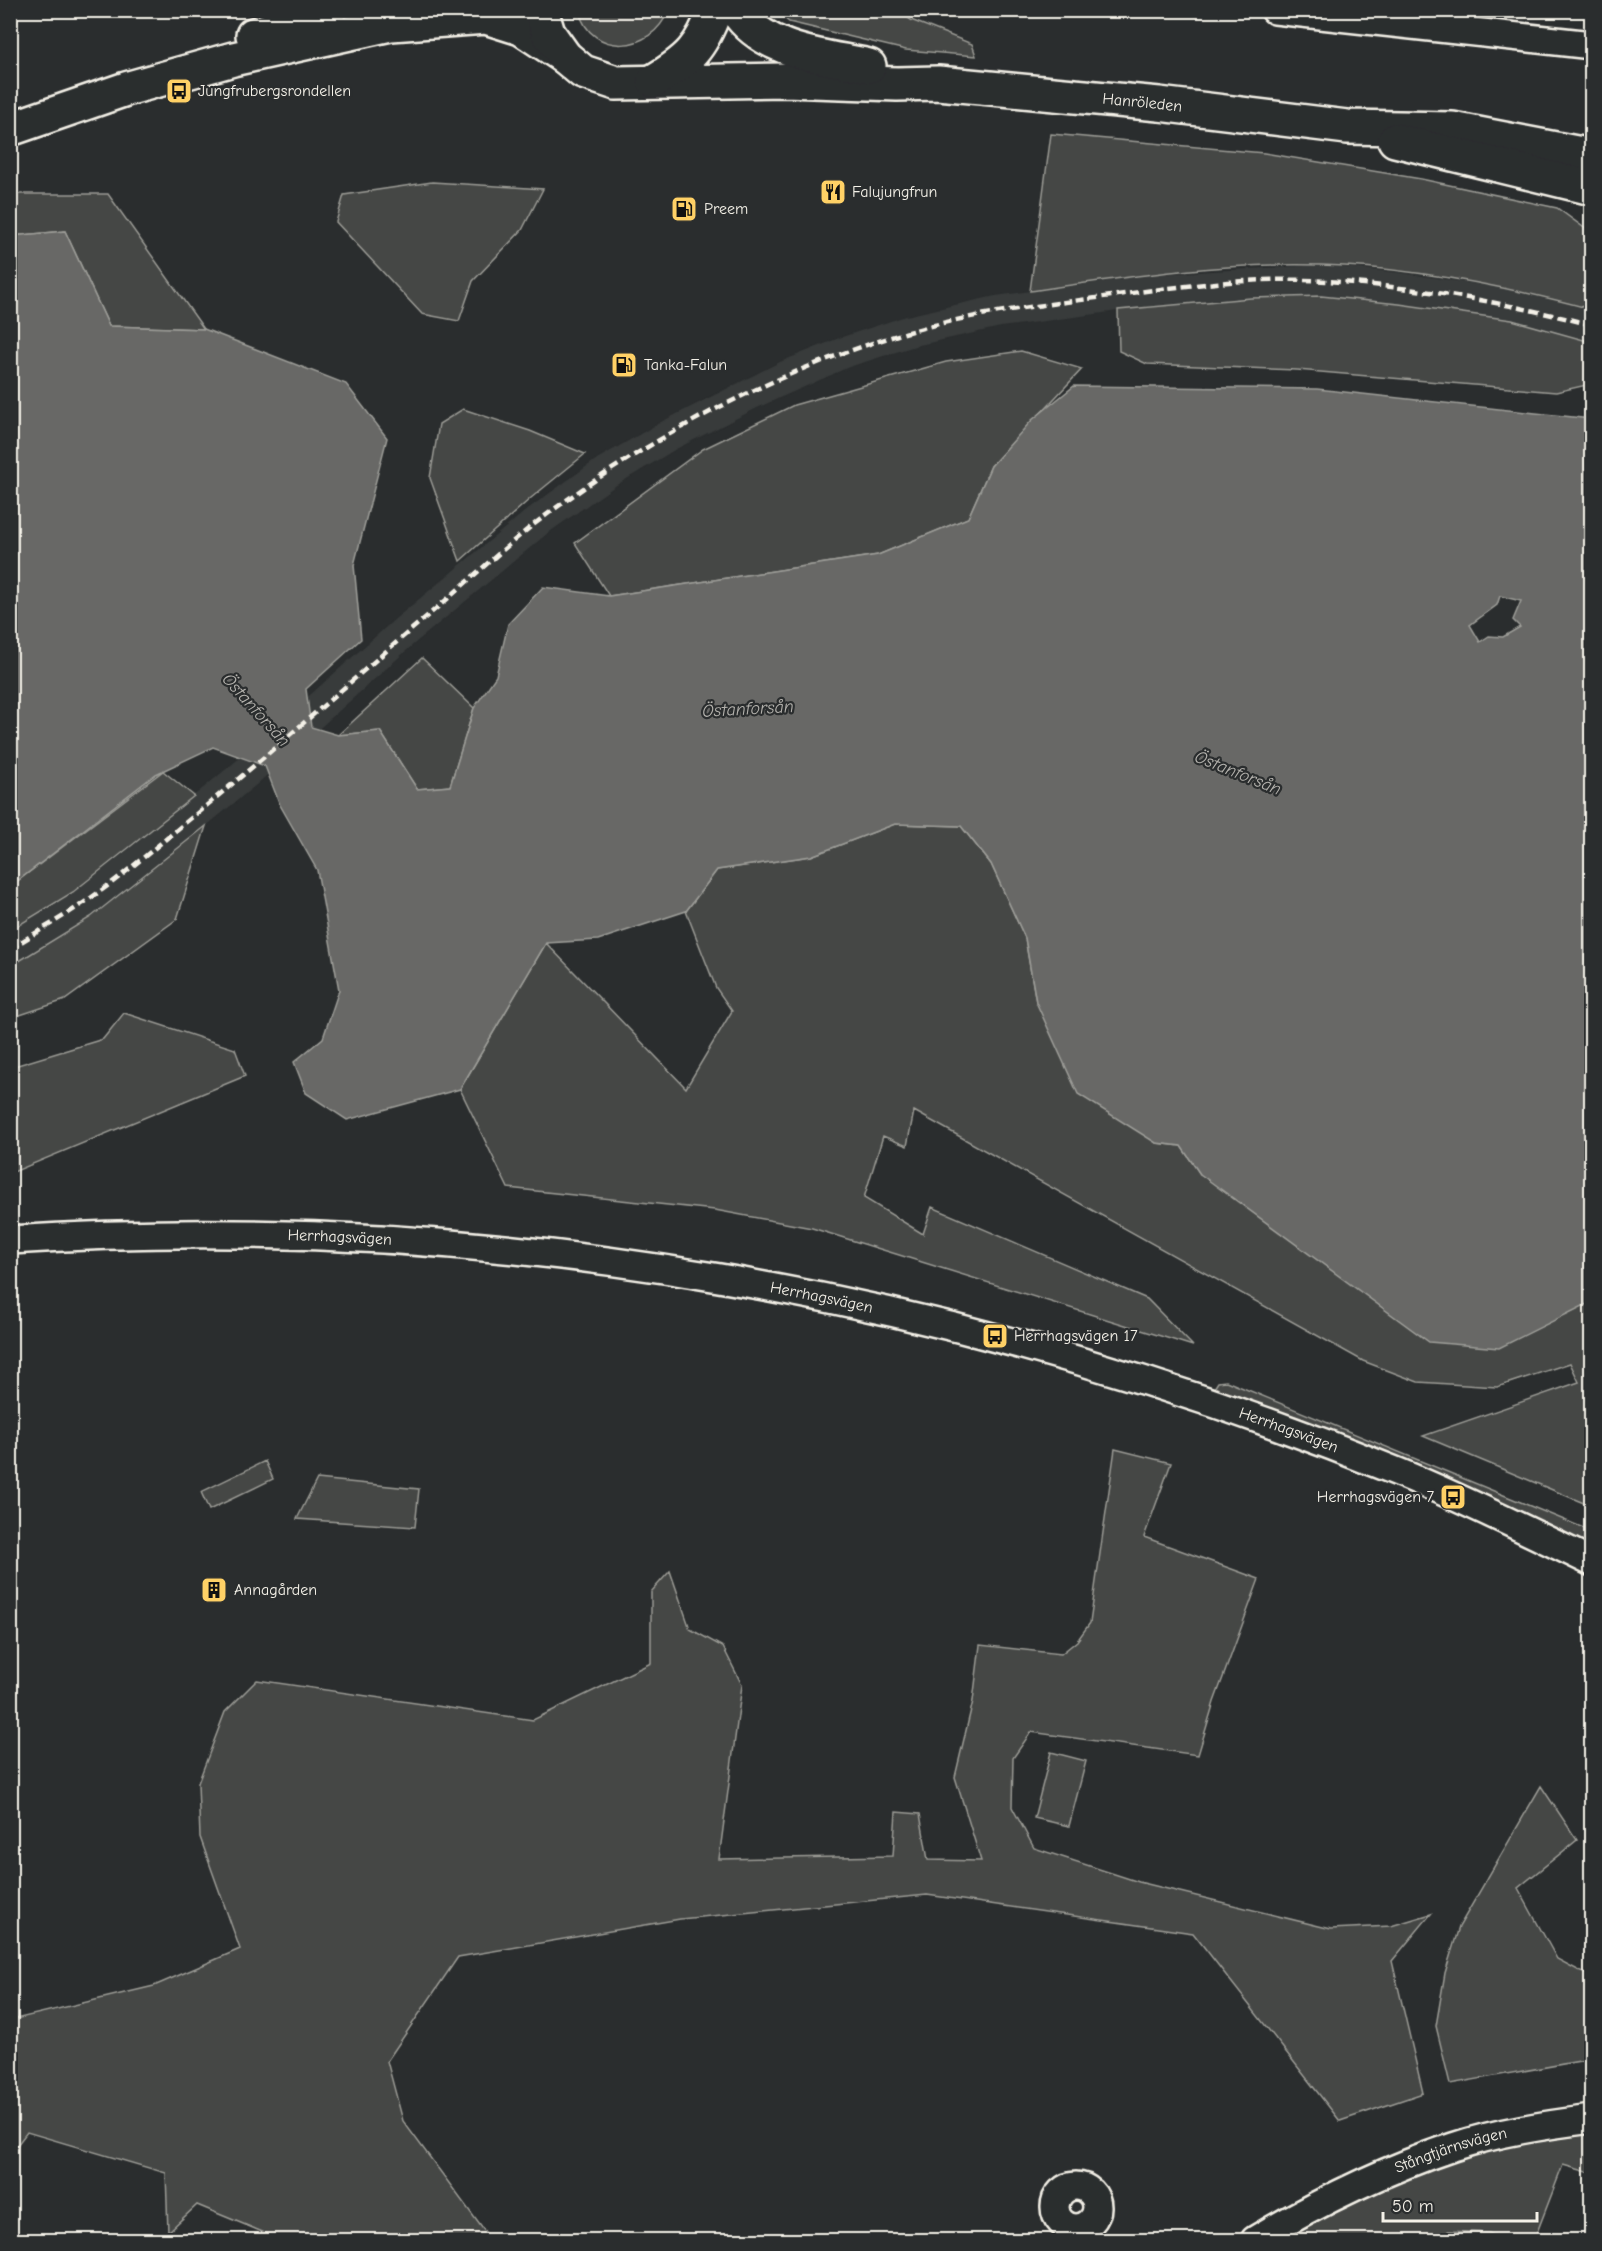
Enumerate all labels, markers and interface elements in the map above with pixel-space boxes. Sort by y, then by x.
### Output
bus stop icon: Jungfrubergsrondellen [164,76,194,106]
place label: Jungfrubergsrondellen [198,82,351,100]
street label: Hanröleden [1102,90,1183,116]
restaurant icon: Falujungfrun [818,177,848,207]
place label: Falujungfrun [852,183,937,201]
fuel station icon: Preem [669,194,699,224]
place label: Preem [704,200,748,218]
fuel station icon: Tanka-Falun [609,350,639,380]
place label: Tanka-Falun [644,356,727,374]
water label: Östanforsån [218,669,294,751]
water label: Östanforsån [702,696,794,722]
water label: Östanforsån [1192,746,1284,800]
street label: Herrhagsvägen [287,1226,392,1249]
street label: Herrhagsvägen [769,1278,875,1317]
bus stop icon: Herrhagsvägen 17 [980,1321,1010,1351]
place label: Herrhagsvägen 17 [1014,1327,1138,1345]
street label: Herrhagsvägen [1237,1404,1341,1456]
bus stop icon: Herrhagsvägen 7 [1438,1482,1468,1512]
place label: Herrhagsvägen 7 [1317,1488,1434,1506]
building icon: Annagården [199,1575,229,1605]
place label: Annagården [234,1581,317,1599]
street label: Stångtjärnsvägen [1392,2124,1508,2177]
scale bar [1383,2185,1538,2223]
text: 50 m [1392,2196,1434,2217]

